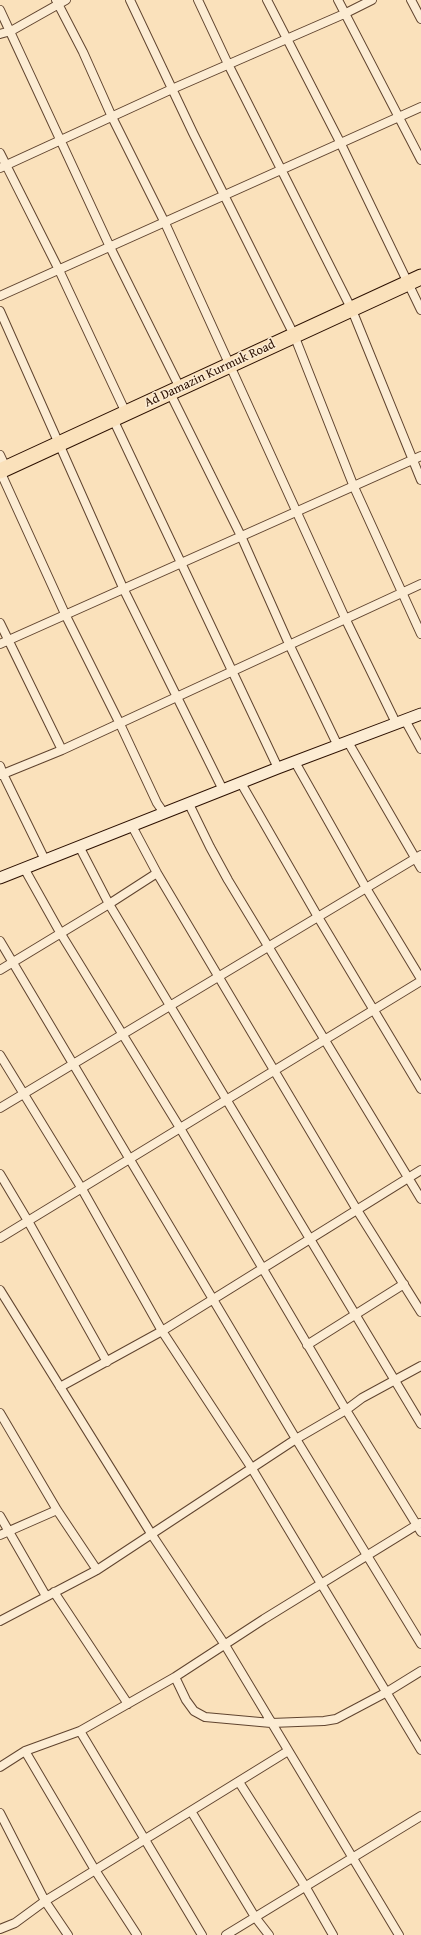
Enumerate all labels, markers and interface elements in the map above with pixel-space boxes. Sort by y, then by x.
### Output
street label: Ad Damazin Kurmuk Road [142,337,278,411]

